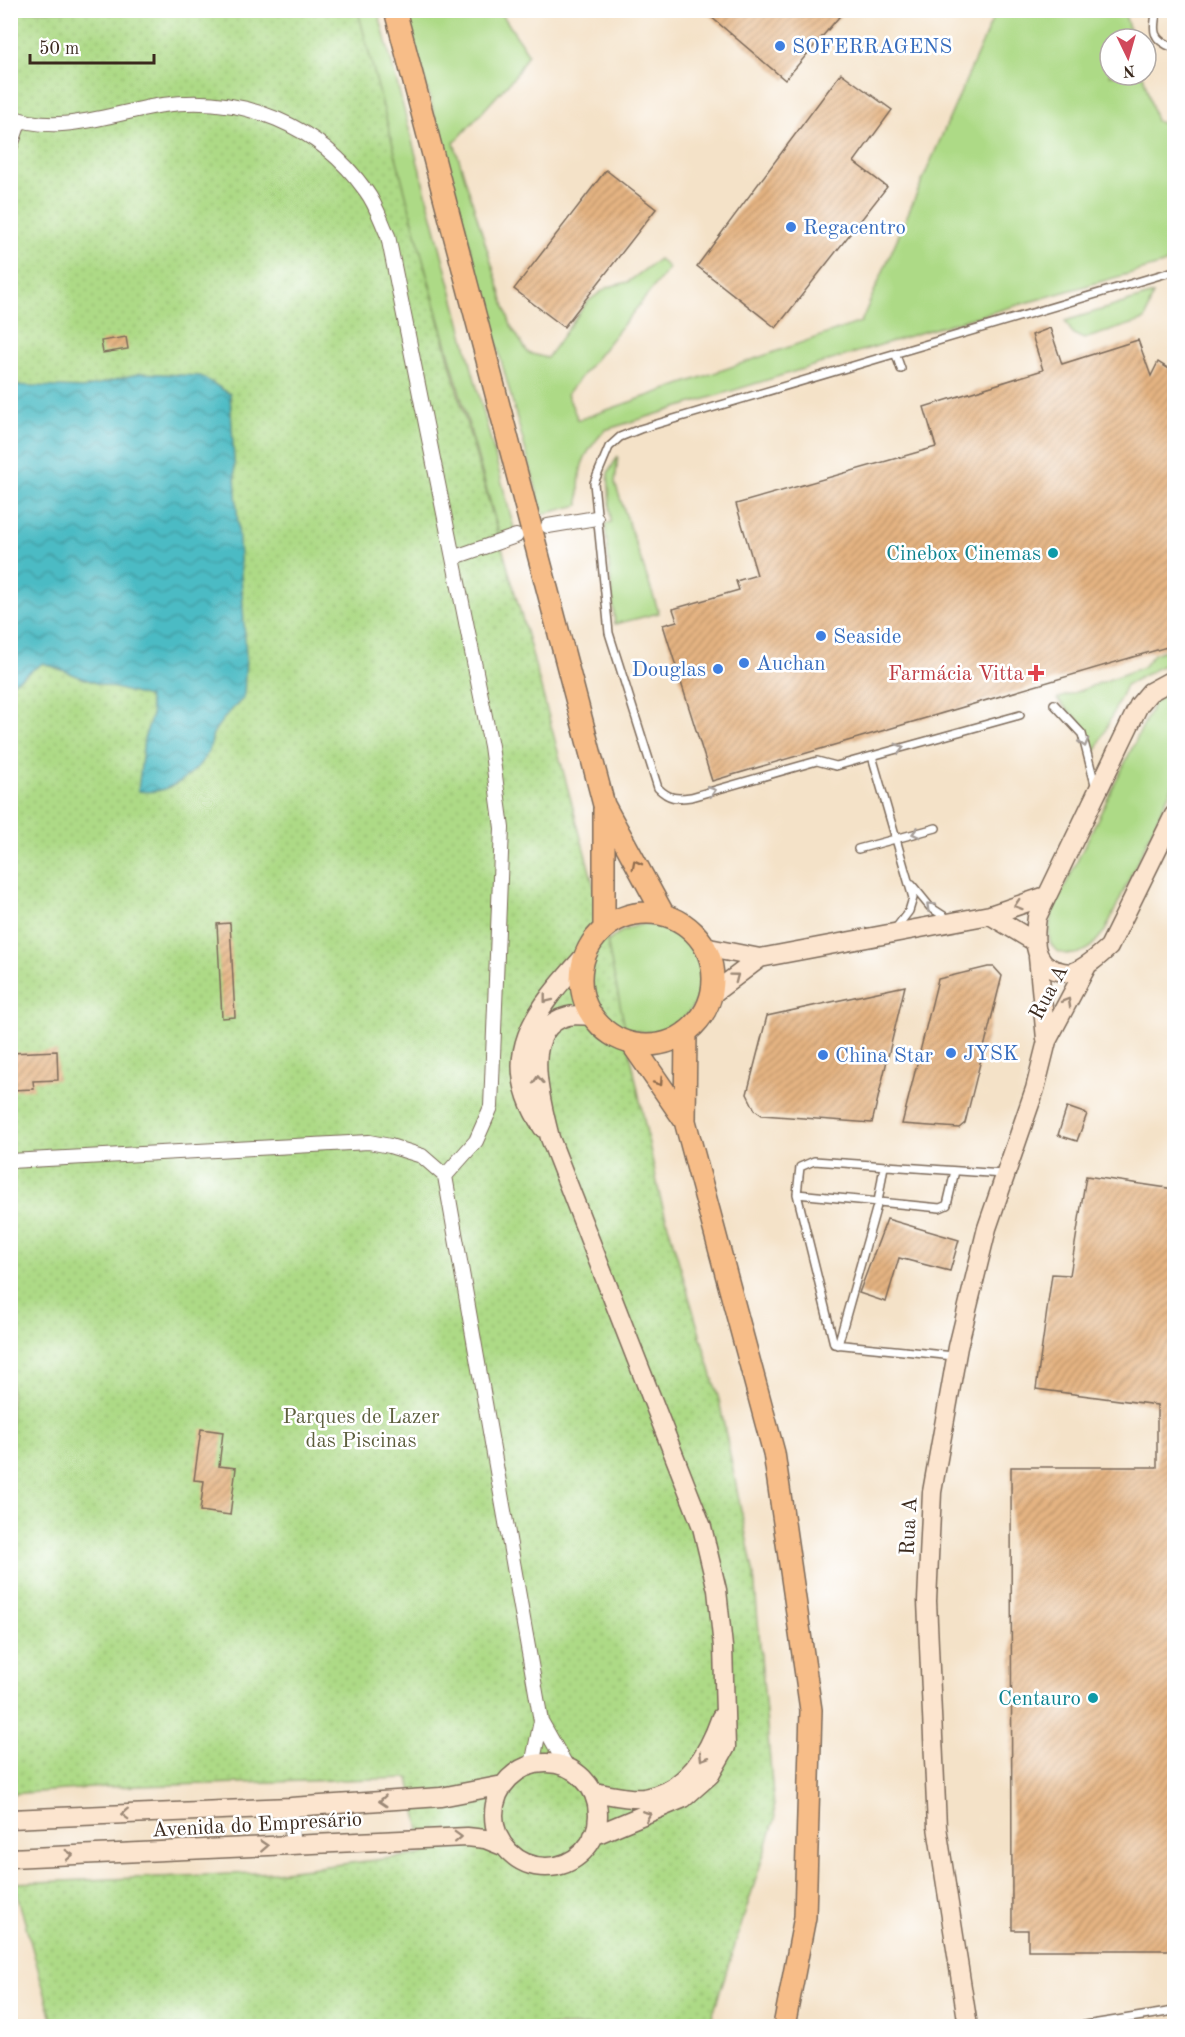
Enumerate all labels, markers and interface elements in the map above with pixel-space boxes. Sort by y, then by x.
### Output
scale bar [30,27,154,65]
north arrow [1098,27,1158,87]
place label: SOFERRAGENS [792,37,952,58]
marker: SOFERRAGENS [773,39,787,53]
text: 50 m [39,40,79,58]
text: N [1122,61,1136,79]
place label: Regacentro [803,218,906,239]
marker: Regacentro [784,220,798,234]
place label: Cinebox Cinemas [886,544,1041,565]
marker: Cinebox Cinemas [1046,546,1060,560]
place label: Seaside [833,627,901,648]
marker: Seaside [814,629,828,643]
place label: Auchan [756,654,826,675]
marker: Auchan [737,656,751,670]
place label: Douglas [631,660,706,681]
marker: Douglas [711,662,725,676]
place label: Farmácia Vitta [888,664,1024,685]
marker: Farmácia Vitta [1029,666,1043,680]
one-way arrow [1077,737,1089,748]
one-way arrow [894,743,904,755]
one-way arrow [706,786,717,798]
one-way arrow [911,826,921,839]
one-way arrow [632,860,643,870]
one-way arrow [1013,898,1024,911]
one-way arrow [927,902,937,913]
street label: Rua A [1026,962,1072,1023]
one-way arrow [729,973,740,984]
one-way arrow [543,992,554,1003]
one-way arrow [1059,998,1071,1008]
place label: JYSK [963,1044,1019,1065]
place label: China Star [835,1046,934,1067]
marker: JYSK [944,1046,958,1060]
marker: China Star [816,1048,830,1062]
one-way arrow [532,1076,545,1085]
one-way arrow [652,1076,663,1087]
park label: Parques de Lazer das Piscinas [282,1407,440,1452]
street label: Rua A [897,1496,922,1556]
place label: Centauro [998,1689,1081,1710]
marker: Centauro [1086,1691,1100,1705]
one-way arrow [698,1751,710,1761]
one-way arrow [379,1794,388,1807]
one-way arrow [121,1808,130,1821]
street label: Avenida do Empresário [151,1810,363,1841]
one-way arrow [641,1810,652,1822]
one-way arrow [454,1831,463,1843]
one-way arrow [259,1839,268,1852]
one-way arrow [64,1849,73,1862]

